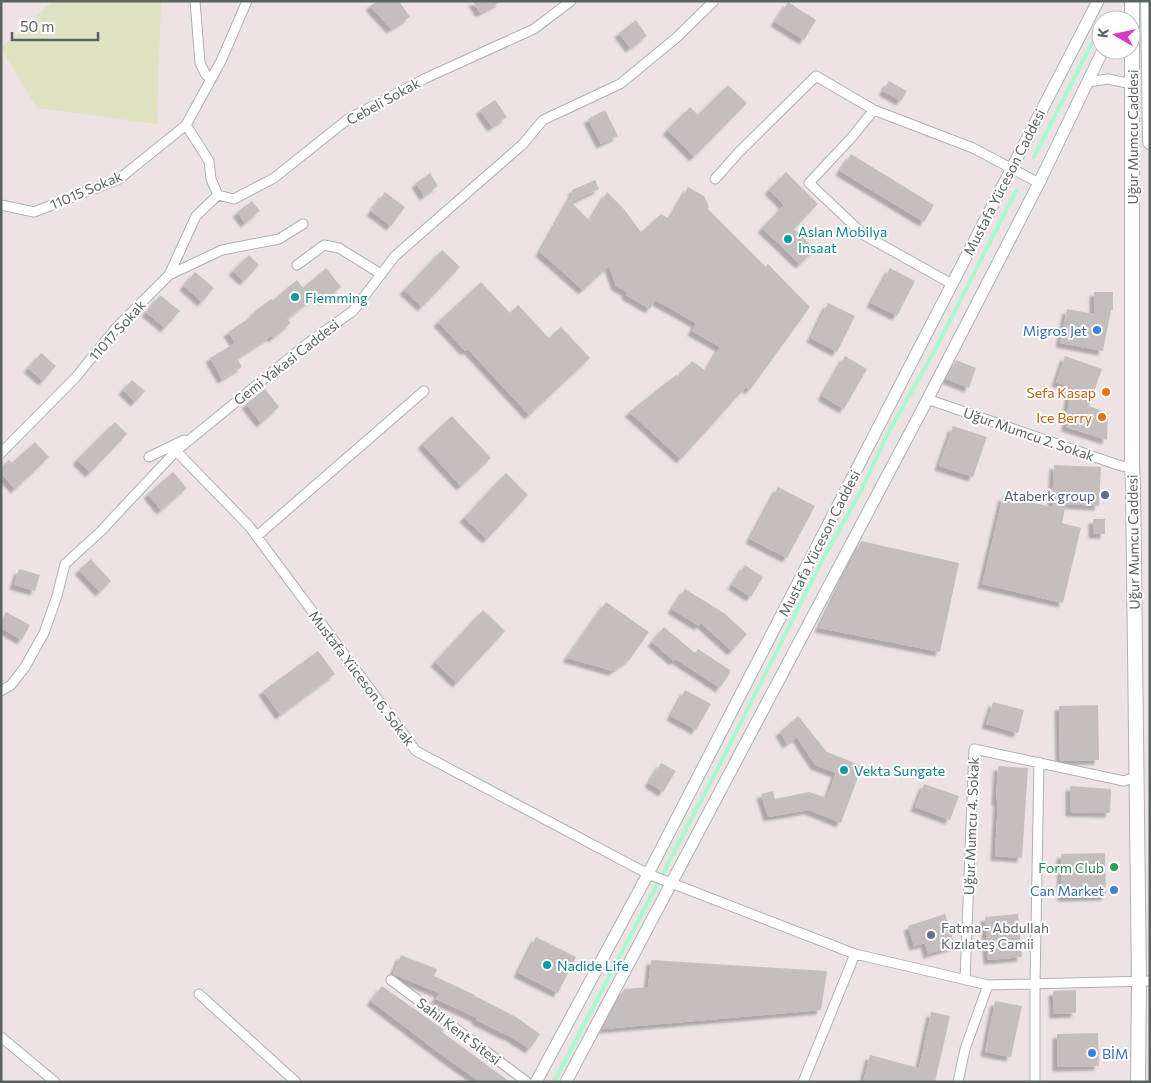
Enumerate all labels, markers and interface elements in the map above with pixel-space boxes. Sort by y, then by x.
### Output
scale bar [12,10,99,42]
north arrow [1091,10,1141,60]
text: 50 m [20,17,54,35]
text: K [1094,27,1112,39]
street label: Uğur Mumcu Caddesi [1124,69,1141,205]
street label: Cebeli Sokak [343,74,423,128]
street label: Mustafa Yüceson Caddesi [960,106,1048,258]
street label: 11015 Sokak [47,167,125,213]
place label: Aslan Mobilya Insaat [798,223,887,256]
marker: Aslan Mobilya Insaat [782,233,794,245]
place label: Flemming [305,289,368,306]
marker: Flemming [289,291,301,303]
street label: 11017 Sokak [85,296,149,364]
street label: Gemi Yakasi Caddesi [230,316,342,408]
place label: Migros Jet [1023,322,1087,339]
marker: Migros Jet [1091,324,1103,336]
place label: Sefa Kasap [1026,384,1096,401]
marker: Sefa Kasap [1100,386,1112,398]
street label: Uğur Mumcu 2. Sokak [961,404,1097,465]
place label: Ice Berry [1036,409,1092,426]
marker: Ice Berry [1096,411,1108,423]
street label: Mustafa Yüceson Caddesi [775,467,863,619]
street label: Uğur Mumcu Caddesi [1123,474,1143,610]
place label: Ataberk group [1004,487,1095,504]
marker: Ataberk group [1099,489,1111,501]
street label: Mustafa Yüceson 6. Sokak [306,607,419,749]
street label: Uğur Mumcu 4. Sokak [960,756,982,895]
place label: Vekta Sungate [854,762,945,779]
marker: Vekta Sungate [838,764,850,776]
place label: Form Club [1038,859,1104,876]
marker: Form Club [1108,861,1120,873]
place label: Can Market [1030,882,1104,899]
marker: Can Market [1108,884,1120,896]
place label: Fatma - Abdullah Kızılateş Camii [941,919,1049,952]
marker: Fatma - Abdullah Kızılateş Camii [925,929,937,941]
place label: Nadide Life [557,957,629,974]
marker: Nadide Life [541,959,553,971]
street label: Sahil Kent Sitesi [414,994,504,1068]
place label: BİM [1102,1045,1128,1062]
marker: BİM [1086,1047,1098,1059]

